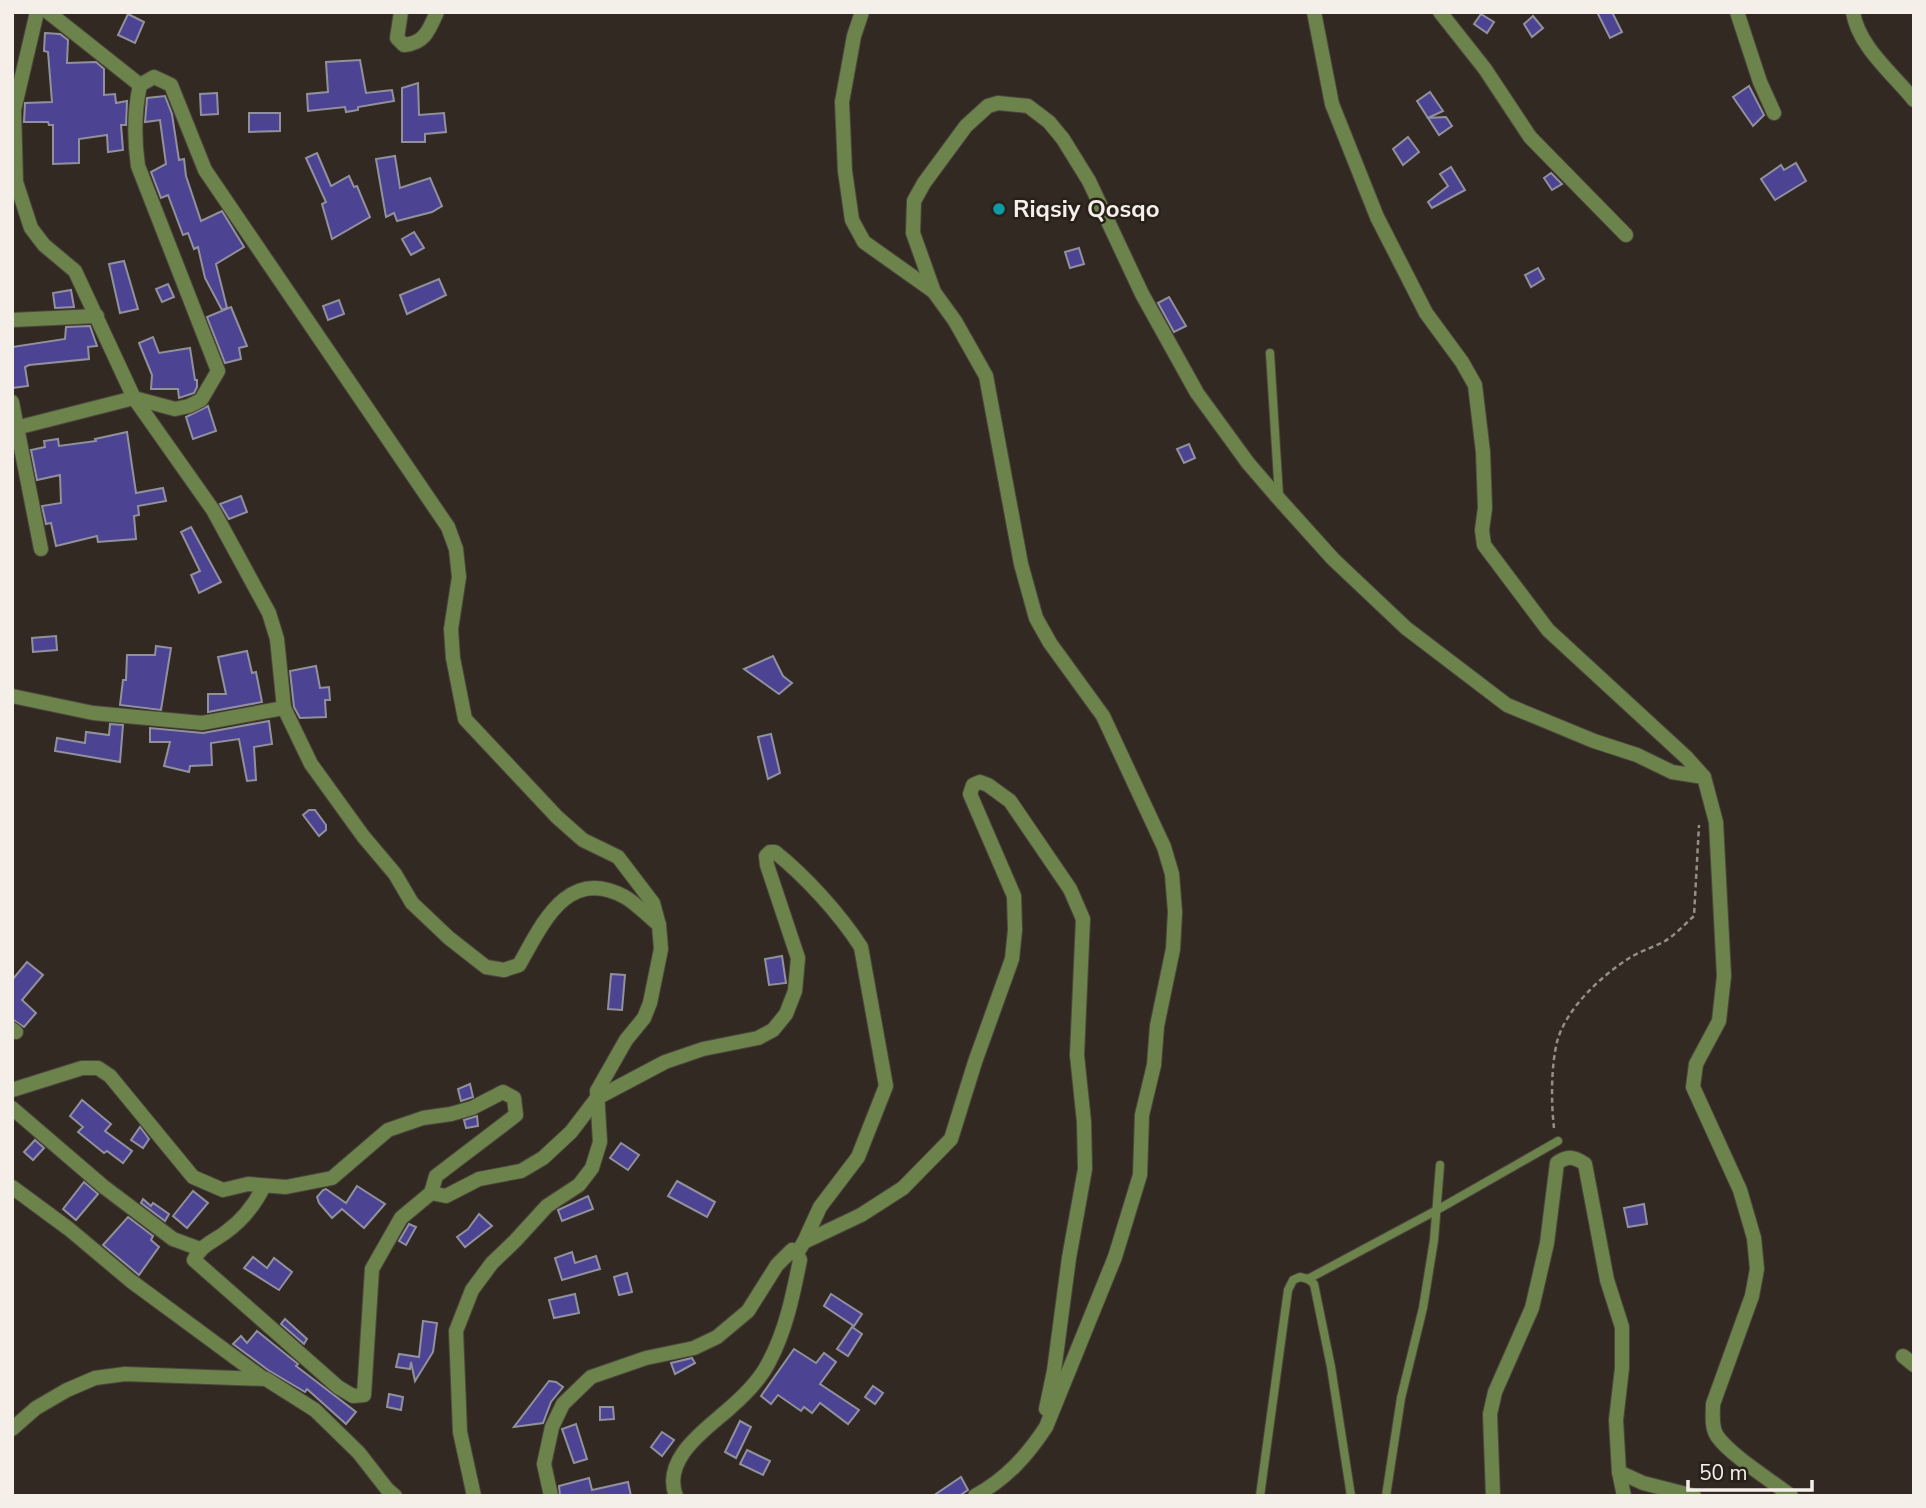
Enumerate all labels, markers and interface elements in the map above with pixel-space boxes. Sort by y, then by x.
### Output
place label: Riqsiy Qosqo [1013,193,1160,225]
marker: Riqsiy Qosqo [991,201,1007,217]
scale bar [1688,1448,1812,1492]
text: 50 m [1699,1459,1748,1487]

